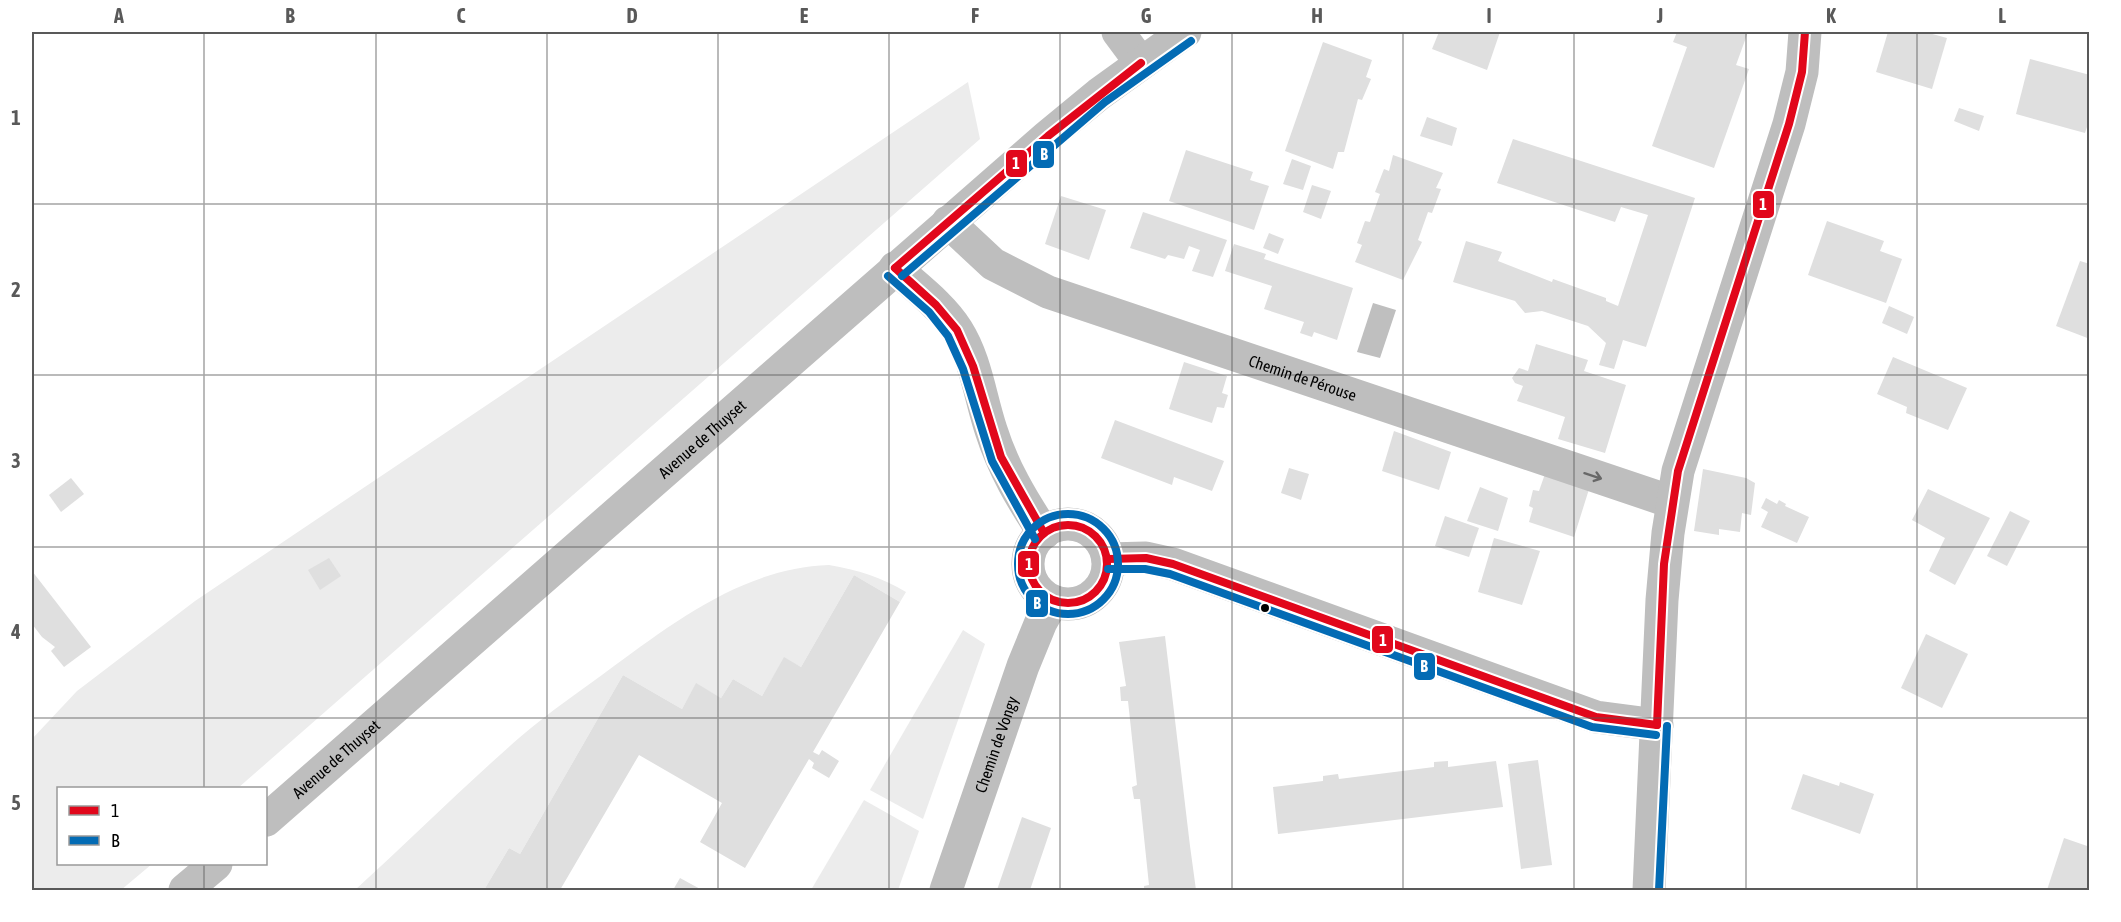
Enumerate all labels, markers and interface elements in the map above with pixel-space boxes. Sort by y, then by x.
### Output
text: A [113,4,124,27]
text: B [285,4,295,27]
text: C [457,4,466,27]
text: D [626,4,638,27]
text: E [800,4,809,27]
text: F [971,4,979,27]
text: G [1141,4,1152,27]
text: H [1311,4,1323,27]
text: I [1486,4,1492,27]
text: J [1656,4,1663,27]
text: K [1826,4,1836,27]
text: L [1998,4,2006,27]
text: 1 [11,106,21,129]
line badge: B [1032,140,1055,169]
text: B [1040,145,1048,163]
line badge: 1 [1005,149,1028,178]
text: 1 [1012,154,1020,172]
line badge: 1 [1752,190,1775,219]
text: 1 [1759,195,1767,213]
text: 2 [11,278,21,301]
street label: Chemin de Pérouse [1247,351,1359,404]
street label: Avenue de Thuyset [655,396,749,482]
text: 3 [11,449,21,472]
one-way arrow [1583,471,1602,482]
line badge: 1 [1017,550,1040,578]
text: 1 [1025,555,1033,573]
line badge: B [1025,589,1049,618]
text: B [1033,594,1041,612]
unlabelled marker [1259,602,1271,614]
text: 4 [10,620,21,643]
line badge: 1 [1371,625,1394,654]
text: 1 [1379,631,1387,649]
line badge: B [1413,652,1436,681]
text: B [1420,657,1428,675]
street label: Chemin de Vongy [971,693,1022,795]
street label: Avenue de Thuyset [289,716,384,802]
legend [57,787,267,865]
text: 5 [11,791,21,814]
text: 1 [111,800,119,821]
text: B [111,830,120,851]

